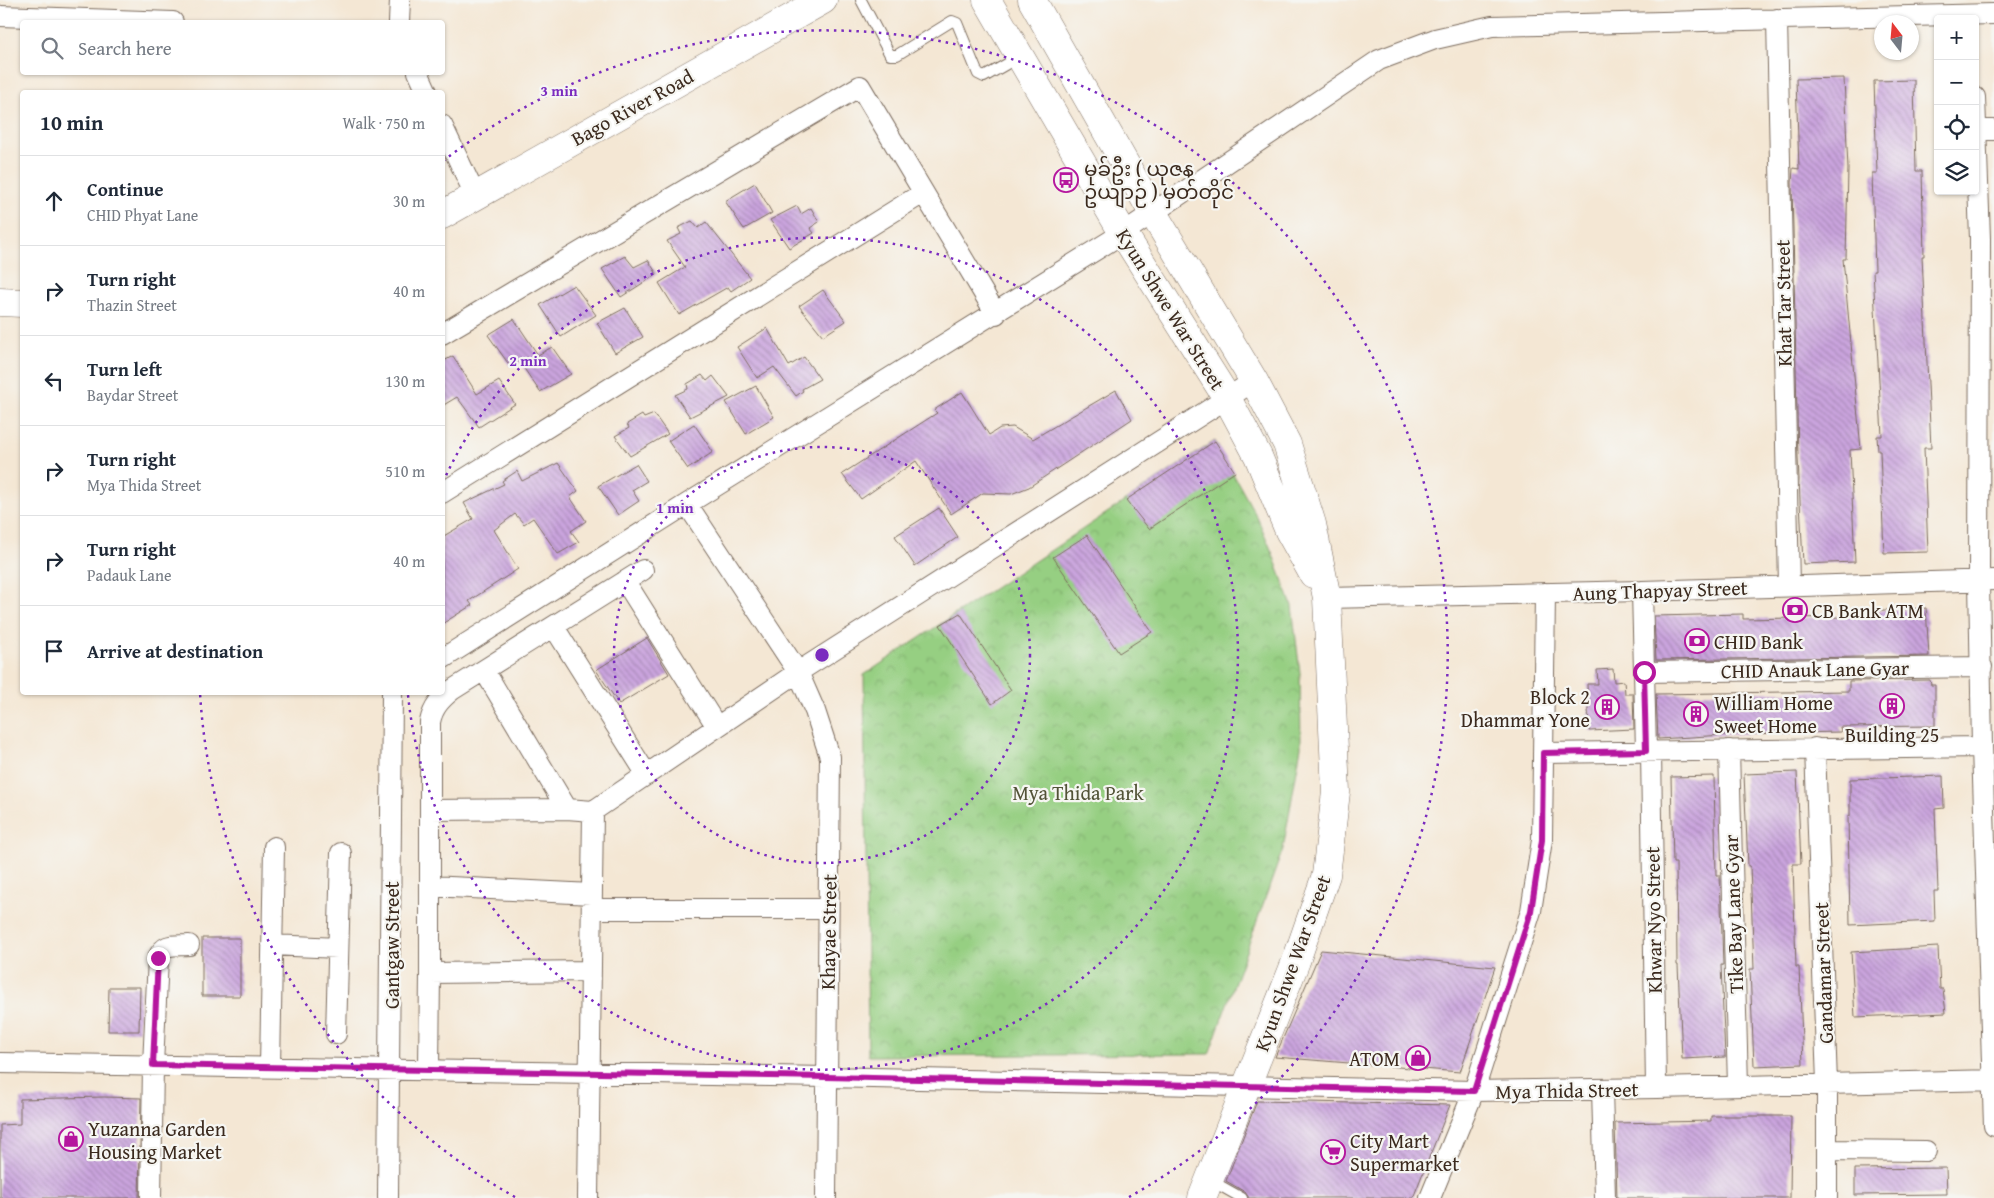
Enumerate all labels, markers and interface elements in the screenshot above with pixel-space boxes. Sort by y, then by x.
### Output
north arrow [1874,15,1919,60]
map controls [1934,15,1979,195]
button: + [1934,15,1979,60]
search box [20,20,445,75]
icon: search [38,34,66,62]
text: Search here [78,34,172,62]
button: − [1934,60,1979,105]
street label: Bago River Road [566,61,699,153]
text: 3 min [540,80,578,101]
button: locate [1934,105,1979,150]
text: 10 min [40,107,103,138]
text: Walk · 750 m [342,111,425,135]
button: layers [1934,150,1979,195]
place label: မုခ်ဦး ( ယုဇန ဥယျာဉ် ) မှတ်တိုင် [1084,154,1234,209]
bus stop icon: မုခ်ဦး ( ယုဇန ဥယျာဉ် ) မှတ်တိုင် [1053,167,1079,193]
text: Continue [87,175,164,203]
icon: ahead [40,187,68,215]
text: 30 m [393,189,425,213]
text: CHID Phyat Lane [87,203,198,227]
street label: Kyun Shwe War Street [1109,223,1233,395]
street label: Khat Tar Street [1767,239,1799,367]
text: Turn right [87,265,176,293]
icon: right [40,277,68,305]
text: 40 m [393,279,425,303]
text: Thazin Street [87,293,177,317]
text: 2 min [509,350,547,371]
text: Turn left [87,355,162,383]
icon: left [40,367,68,395]
text: 130 m [385,369,425,393]
text: Baydar Street [87,383,178,407]
text: Turn right [87,445,176,473]
icon: right [40,457,68,485]
text: 510 m [385,459,425,483]
text: Mya Thida Street [87,473,201,497]
text: 1 min [656,497,694,518]
text: Turn right [87,535,176,563]
icon: right [40,547,68,575]
text: 40 m [393,549,425,573]
text: Padauk Lane [87,563,171,587]
street label: Aung Thapyay Street [1572,572,1748,608]
place label: CB Bank ATM [1812,596,1924,625]
bank icon: CB Bank ATM [1782,597,1808,623]
place label: CHID Bank [1714,627,1804,656]
bank icon: CHID Bank [1684,628,1710,654]
icon: arrive [40,637,68,665]
text: Arrive at destination [87,637,263,665]
centre of rings [813,646,831,664]
street label: CHID Anauk Lane Gyar [1721,653,1909,685]
route start [1633,661,1656,684]
place label: Block 2 Dhammar Yone [1461,682,1590,734]
place label: William Home Sweet Home [1714,688,1833,740]
building icon: Building 25 [1879,693,1905,719]
building icon: Block 2 Dhammar Yone [1594,694,1620,720]
building icon: William Home Sweet Home [1683,701,1709,727]
place label: Building 25 [1845,720,1939,749]
park label: Mya Thida Park [1012,778,1144,807]
street label: Tike Bay Lane Gyar [1716,834,1750,994]
street label: Khwar Nyo Street [1637,846,1669,994]
street label: Kyun Shwe War Street [1247,871,1337,1055]
street label: Khayae Street [812,874,844,990]
street label: Gantgaw Street [377,881,406,1009]
street label: Gandamar Street [1806,902,1840,1044]
route end [147,947,170,970]
place label: ATOM [1349,1044,1400,1073]
shop icon: ATOM [1405,1045,1431,1071]
street label: Mya Thida Street [1495,1074,1639,1106]
place label: Yuzanna Garden Housing Market [88,1114,226,1166]
shop icon: Yuzanna Garden Housing Market [58,1126,84,1152]
place label: City Mart Supermarket [1350,1126,1459,1178]
supermarket icon: City Mart Supermarket [1320,1139,1346,1165]

